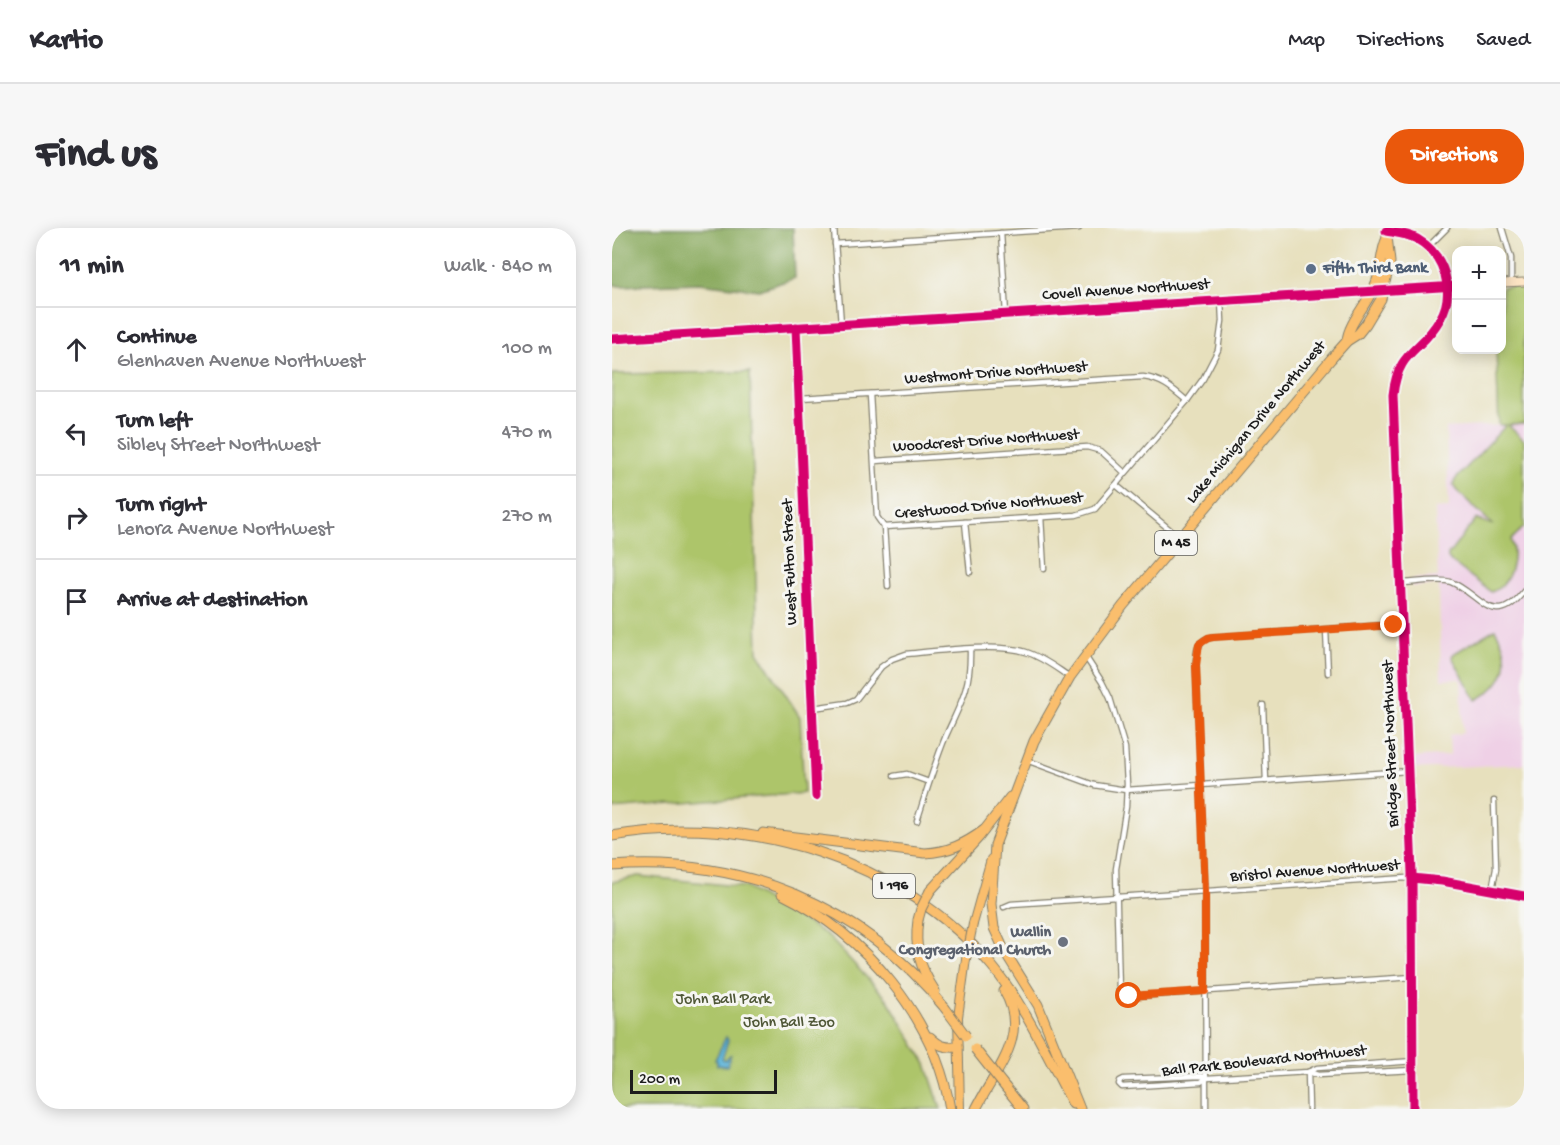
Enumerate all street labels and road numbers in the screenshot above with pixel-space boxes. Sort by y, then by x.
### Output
street label: Covell Avenue Northwest [1042,276,1212,306]
street label: Lake Michigan Drive Northwest [1183,337,1332,508]
street label: Westmont Drive Northwest [904,358,1089,390]
street label: Woodcrest Drive Northwest [892,426,1081,458]
street label: Crestwood Drive Northwest [894,489,1085,525]
street label: West Fulton Street [779,497,803,625]
road number: M 45 [1155,531,1197,555]
street label: Bridge Street Northwest [1380,659,1404,829]
street label: Bristol Avenue Northwest [1229,856,1402,887]
road number: I 196 [873,874,915,898]
street label: Ball Park Boulevard Northwest [1160,1042,1369,1082]

